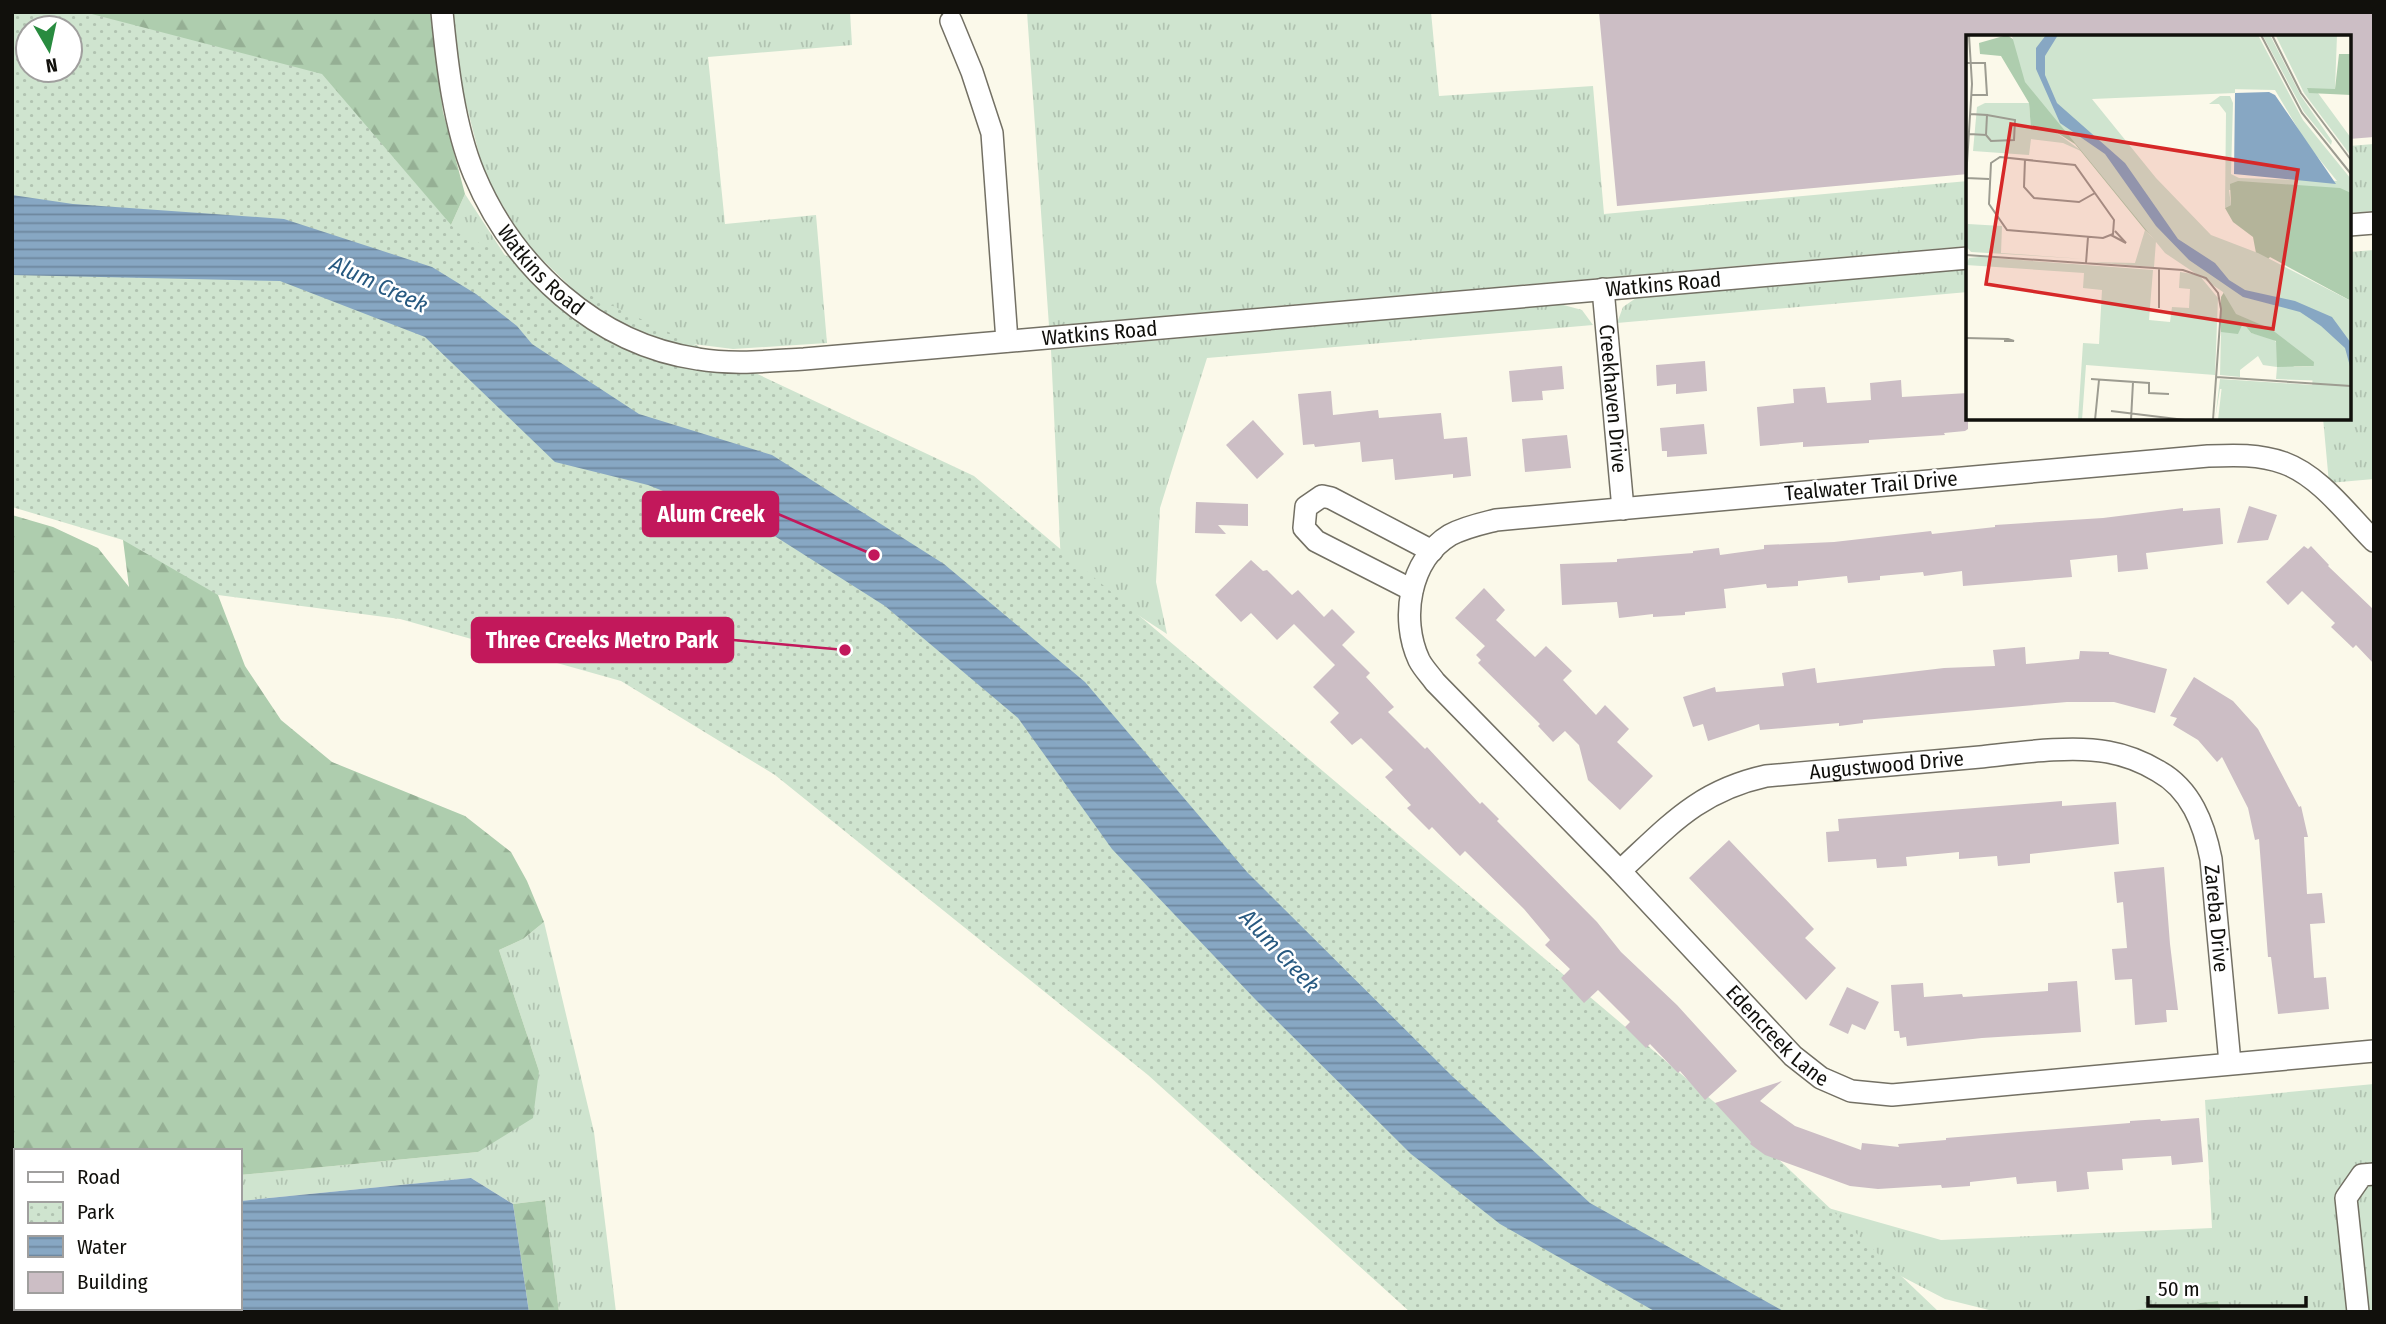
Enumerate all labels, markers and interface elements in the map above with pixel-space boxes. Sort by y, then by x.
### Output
north arrow [14,14,84,84]
inset map [1966,35,2351,420]
text: N [44,53,59,78]
street label: Watkins Road [491,220,589,321]
water label: Alum Creek [325,249,432,319]
street label: Watkins Road [1605,266,1722,302]
street label: Watkins Road [1041,315,1158,351]
street label: Creekhaven Drive [1593,323,1633,474]
street label: Tealwater Trail Drive [1783,465,1959,507]
callout: Alum Creek [643,492,778,536]
text: Alum Creek [656,500,765,528]
callout: Three Creeks Metro Park [472,618,733,662]
text: Three Creeks Metro Park [486,626,719,654]
street label: Augustwood Drive [1808,745,1965,785]
street label: Zareba Drive [2199,864,2234,973]
water label: Alum Creek [1233,903,1326,999]
street label: Edencreek Lane [1720,980,1832,1092]
legend [14,1149,242,1310]
text: Road [77,1164,121,1190]
text: Park [77,1199,115,1225]
text: Water [77,1234,127,1260]
scale bar [2148,1264,2306,1308]
text: Building [77,1269,148,1295]
text: 50 m [2158,1276,2200,1302]

